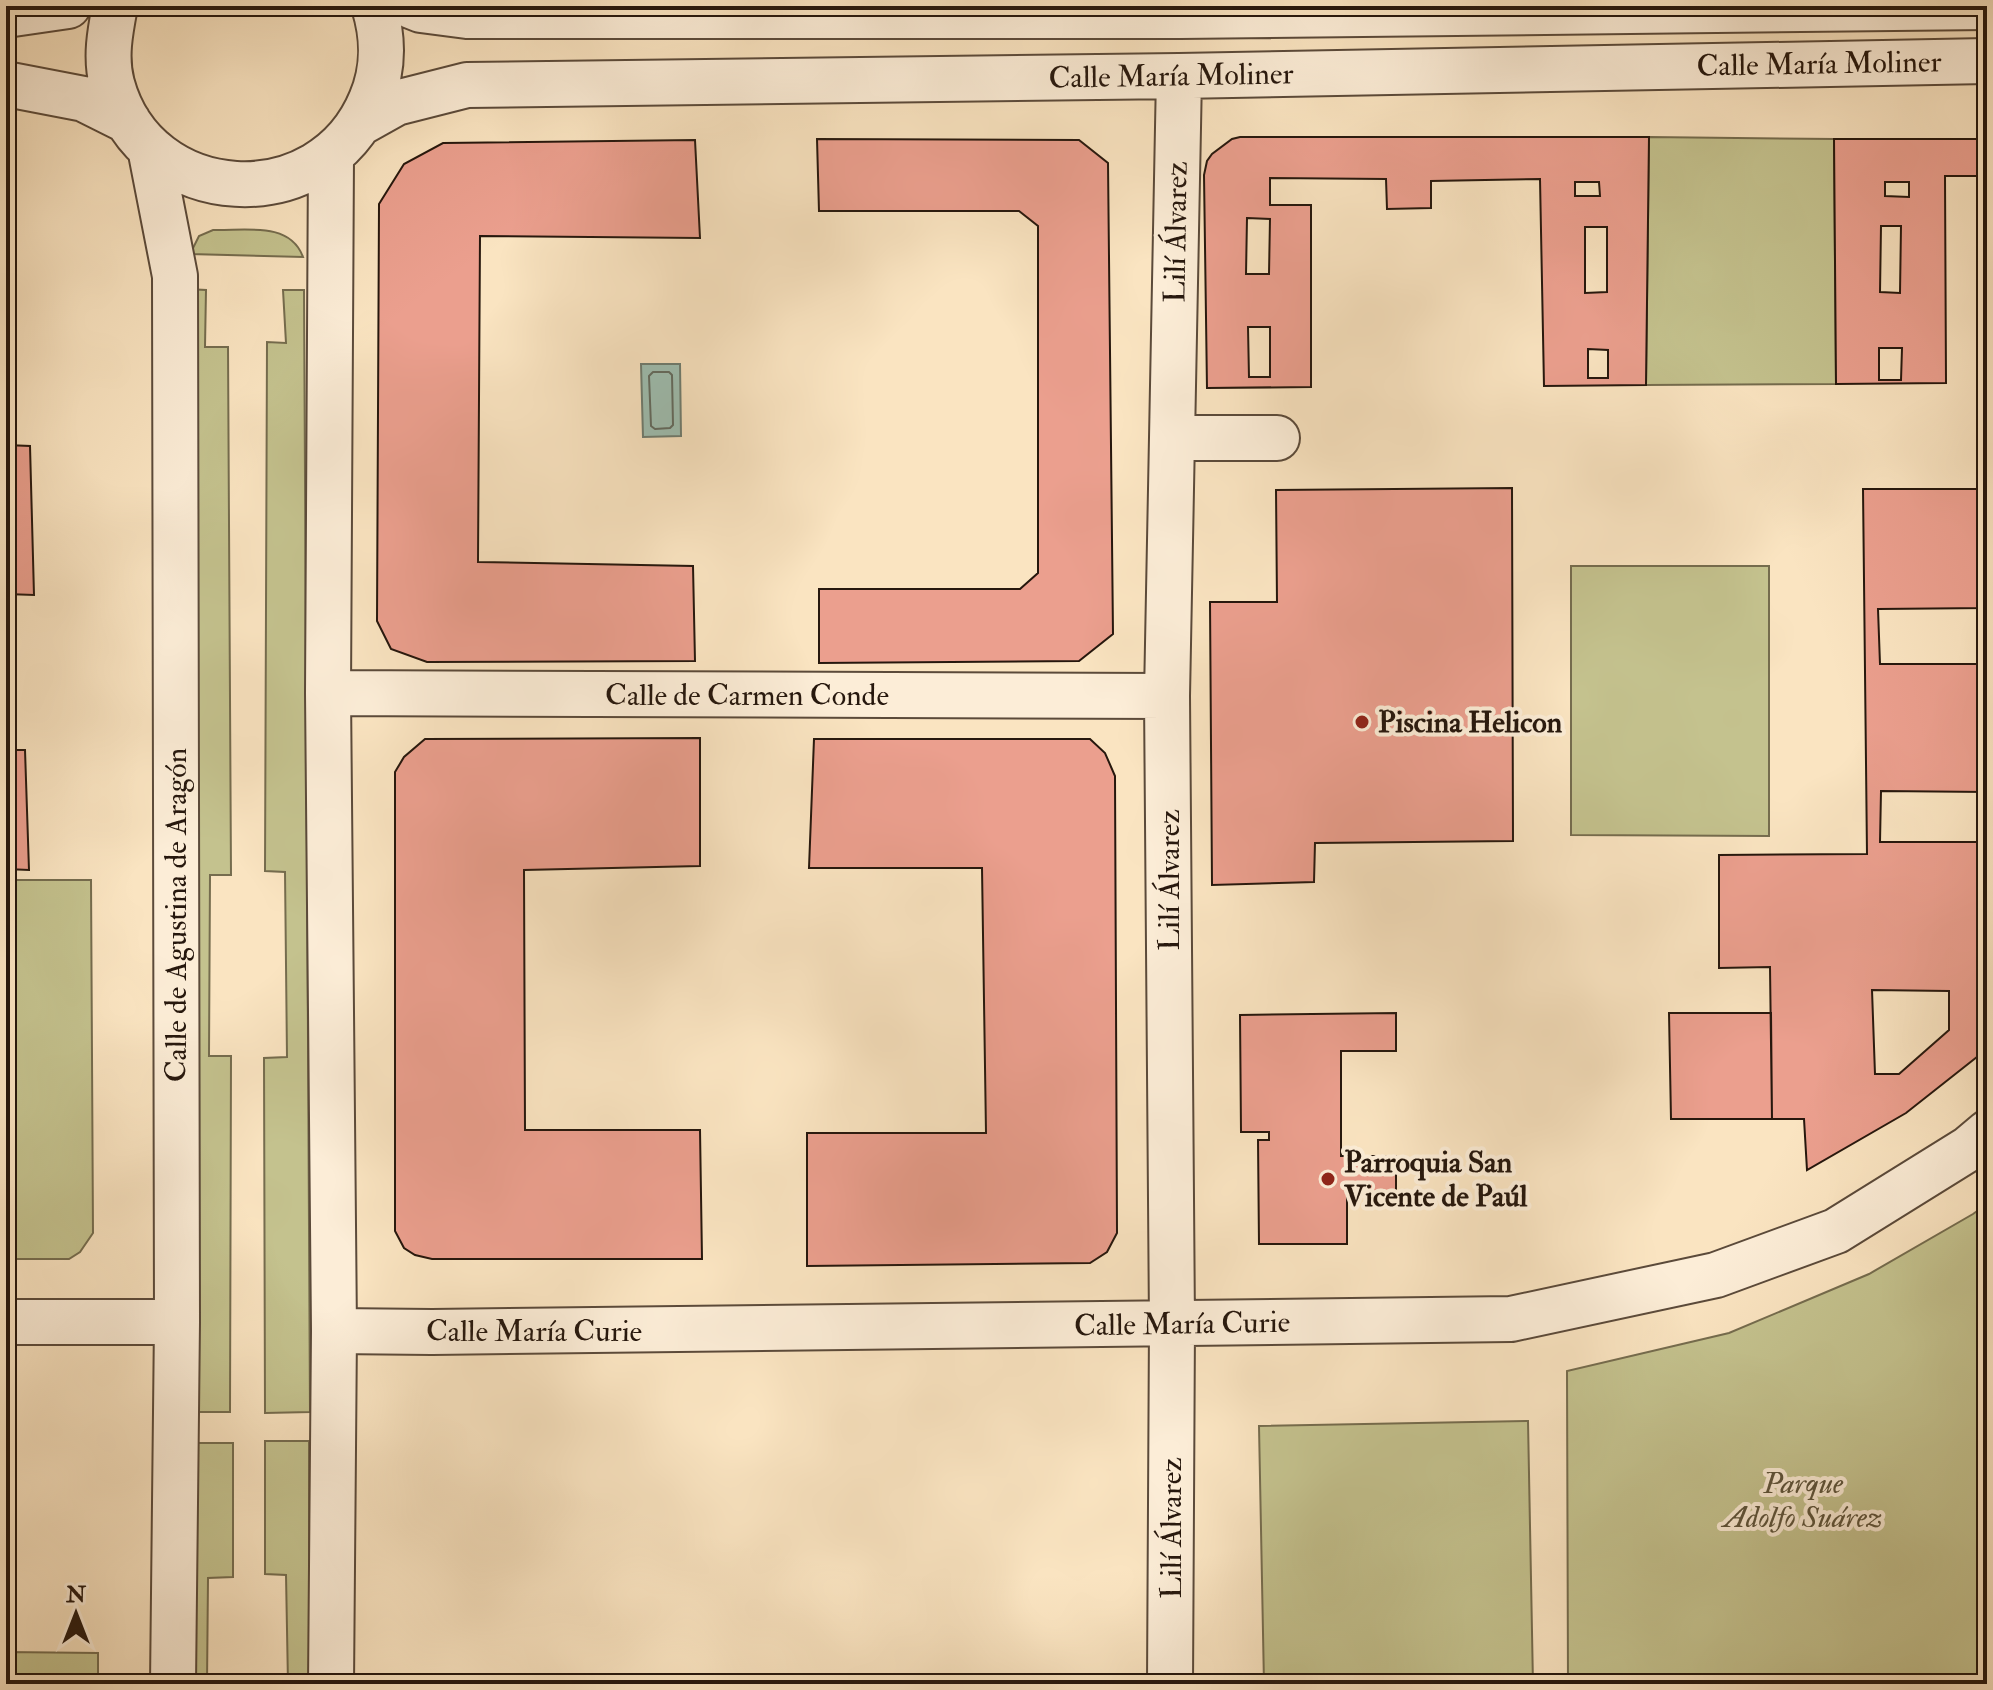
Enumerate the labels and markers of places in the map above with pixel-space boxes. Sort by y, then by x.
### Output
place label: Piscina Helicon [1378,704,1563,741]
marker: Piscina Helicon [1353,713,1371,731]
place label: Parroquia San Vicente de Paúl [1343,1144,1528,1215]
marker: Parroquia San Vicente de Paúl [1319,1170,1337,1188]

